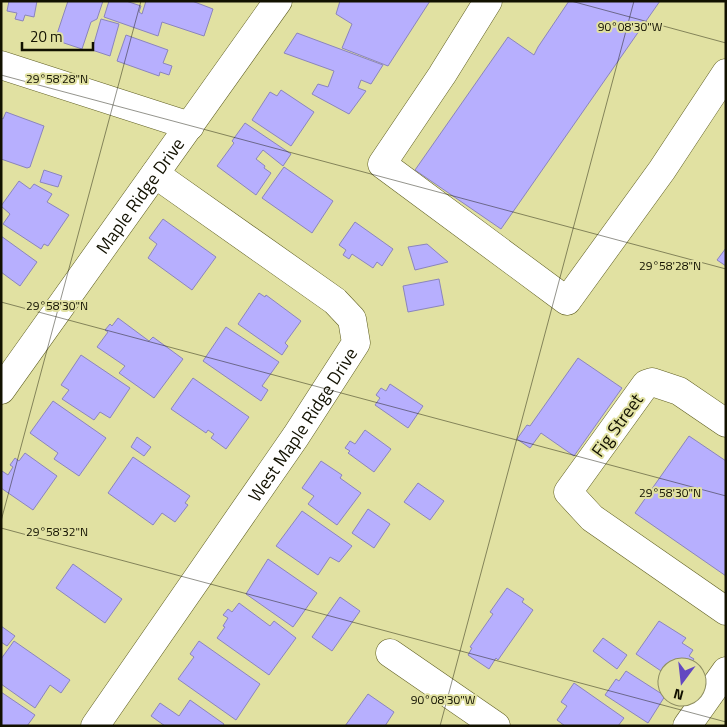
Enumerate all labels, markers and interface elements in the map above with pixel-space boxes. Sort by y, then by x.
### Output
text: 90°08'30"W [598,17,663,36]
scale bar [22,20,94,52]
text: 20 m [30,25,63,48]
text: 29°58'28"N [26,69,88,88]
street label: Maple Ridge Drive [89,132,190,259]
text: 29°58'28"N [639,256,701,275]
text: 29°58'30"N [26,296,88,315]
street label: West Maple Ridge Drive [241,342,363,507]
street label: Fig Street [585,387,650,462]
text: 29°58'30"N [639,483,701,502]
text: 29°58'32"N [26,522,88,541]
north arrow [657,657,707,707]
text: N [671,684,686,706]
text: 90°08'30"W [411,690,476,709]

